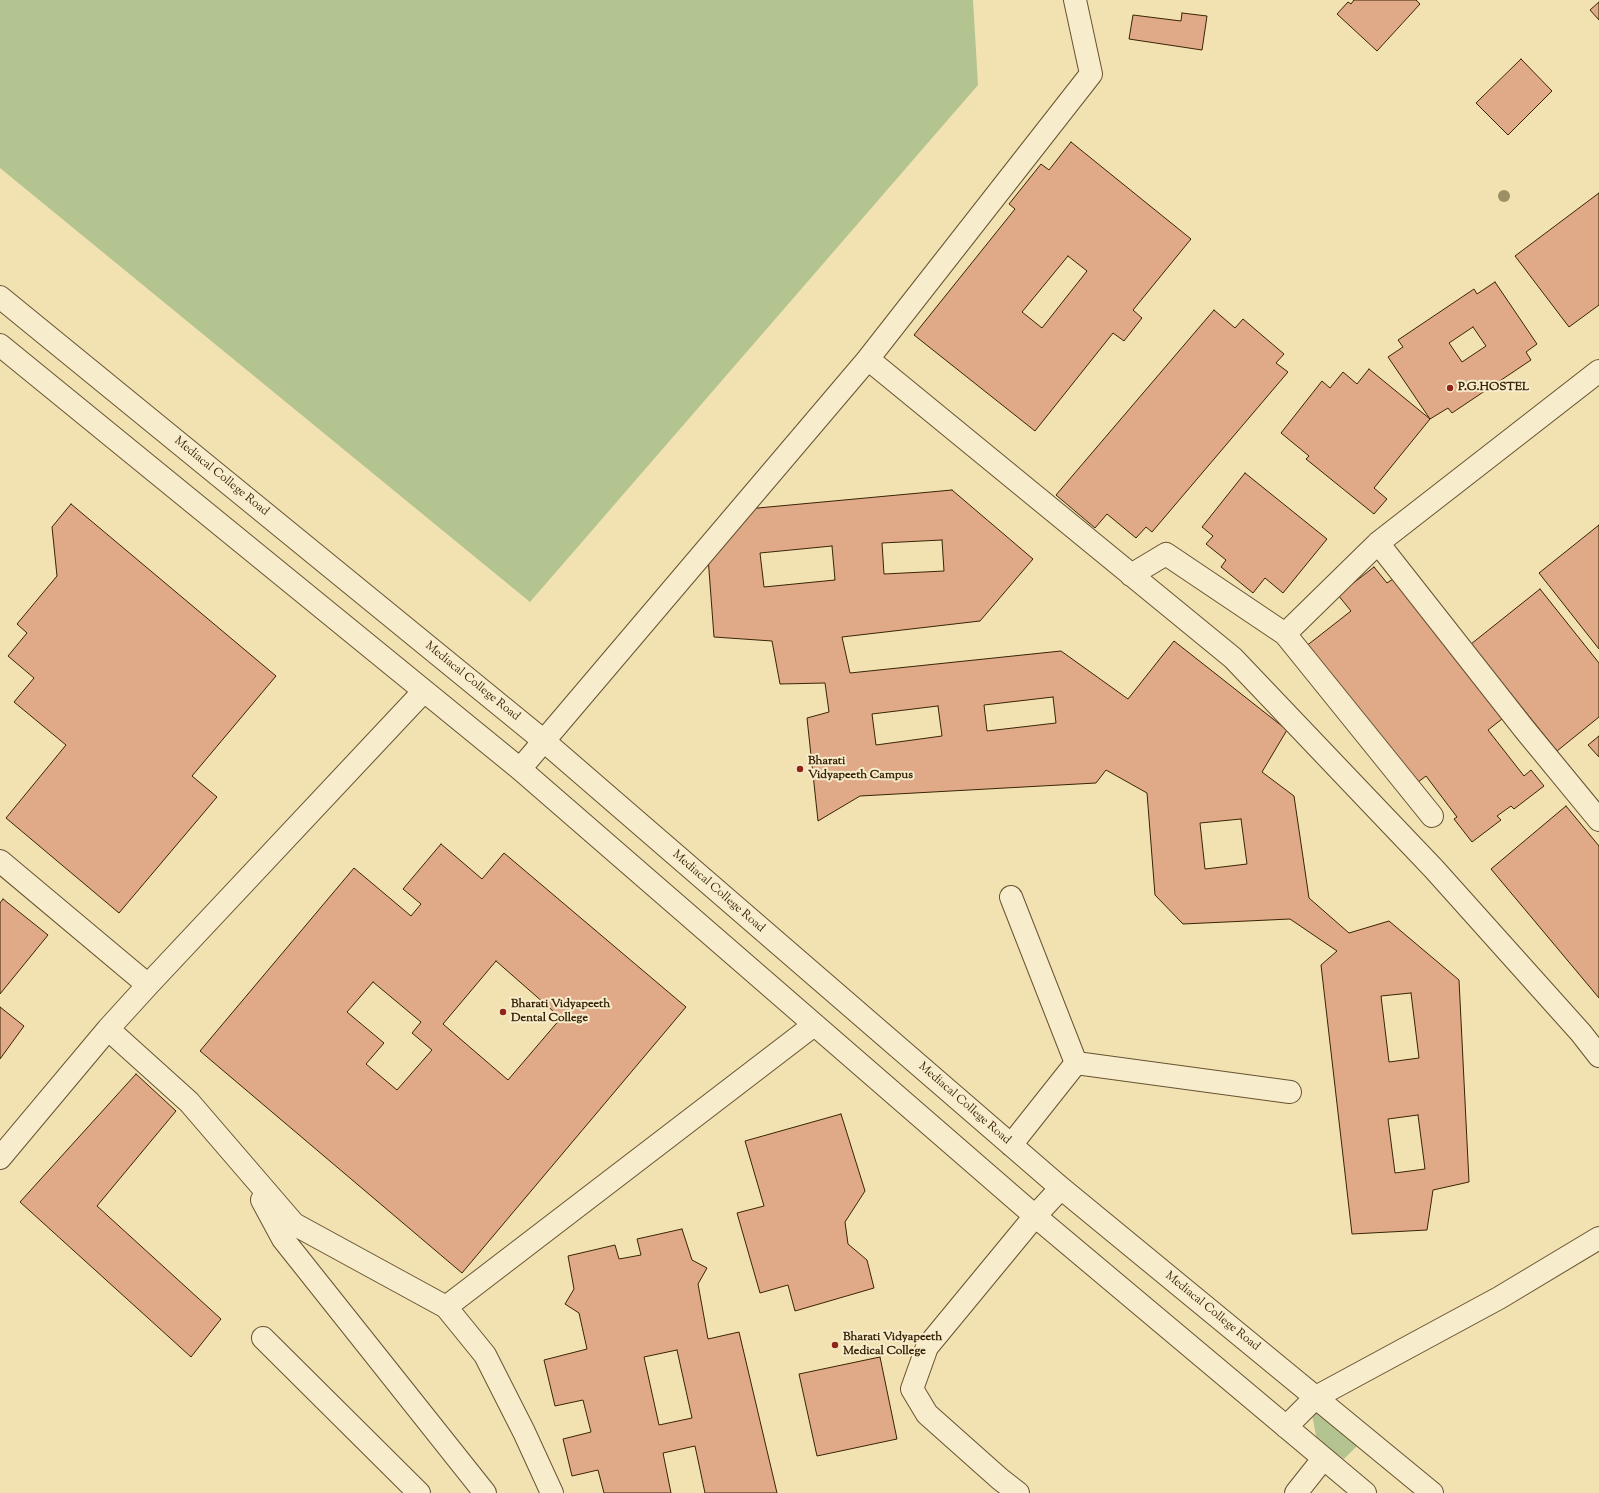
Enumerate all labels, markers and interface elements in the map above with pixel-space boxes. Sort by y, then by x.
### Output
place label: P.G.HOSTEL [1458,381,1529,395]
marker: P.G.HOSTEL [1445,383,1455,393]
street label: Mediacal College Road [171,434,271,520]
street label: Mediacal College Road [422,639,522,725]
place label: Bharati Vidyapeeth Campus [808,755,913,783]
marker: Bharati Vidyapeeth Campus [795,764,805,774]
street label: Mediacal College Road [669,848,767,936]
place label: Bharati Vidyapeeth Dental College [511,998,610,1026]
marker: Bharati Vidyapeeth Dental College [498,1007,508,1017]
street label: Mediacal College Road [915,1060,1013,1148]
street label: Mediacal College Road [1162,1269,1262,1355]
place label: Bharati Vidyapeeth Medical College [843,1331,942,1359]
marker: Bharati Vidyapeeth Medical College [830,1340,840,1350]

